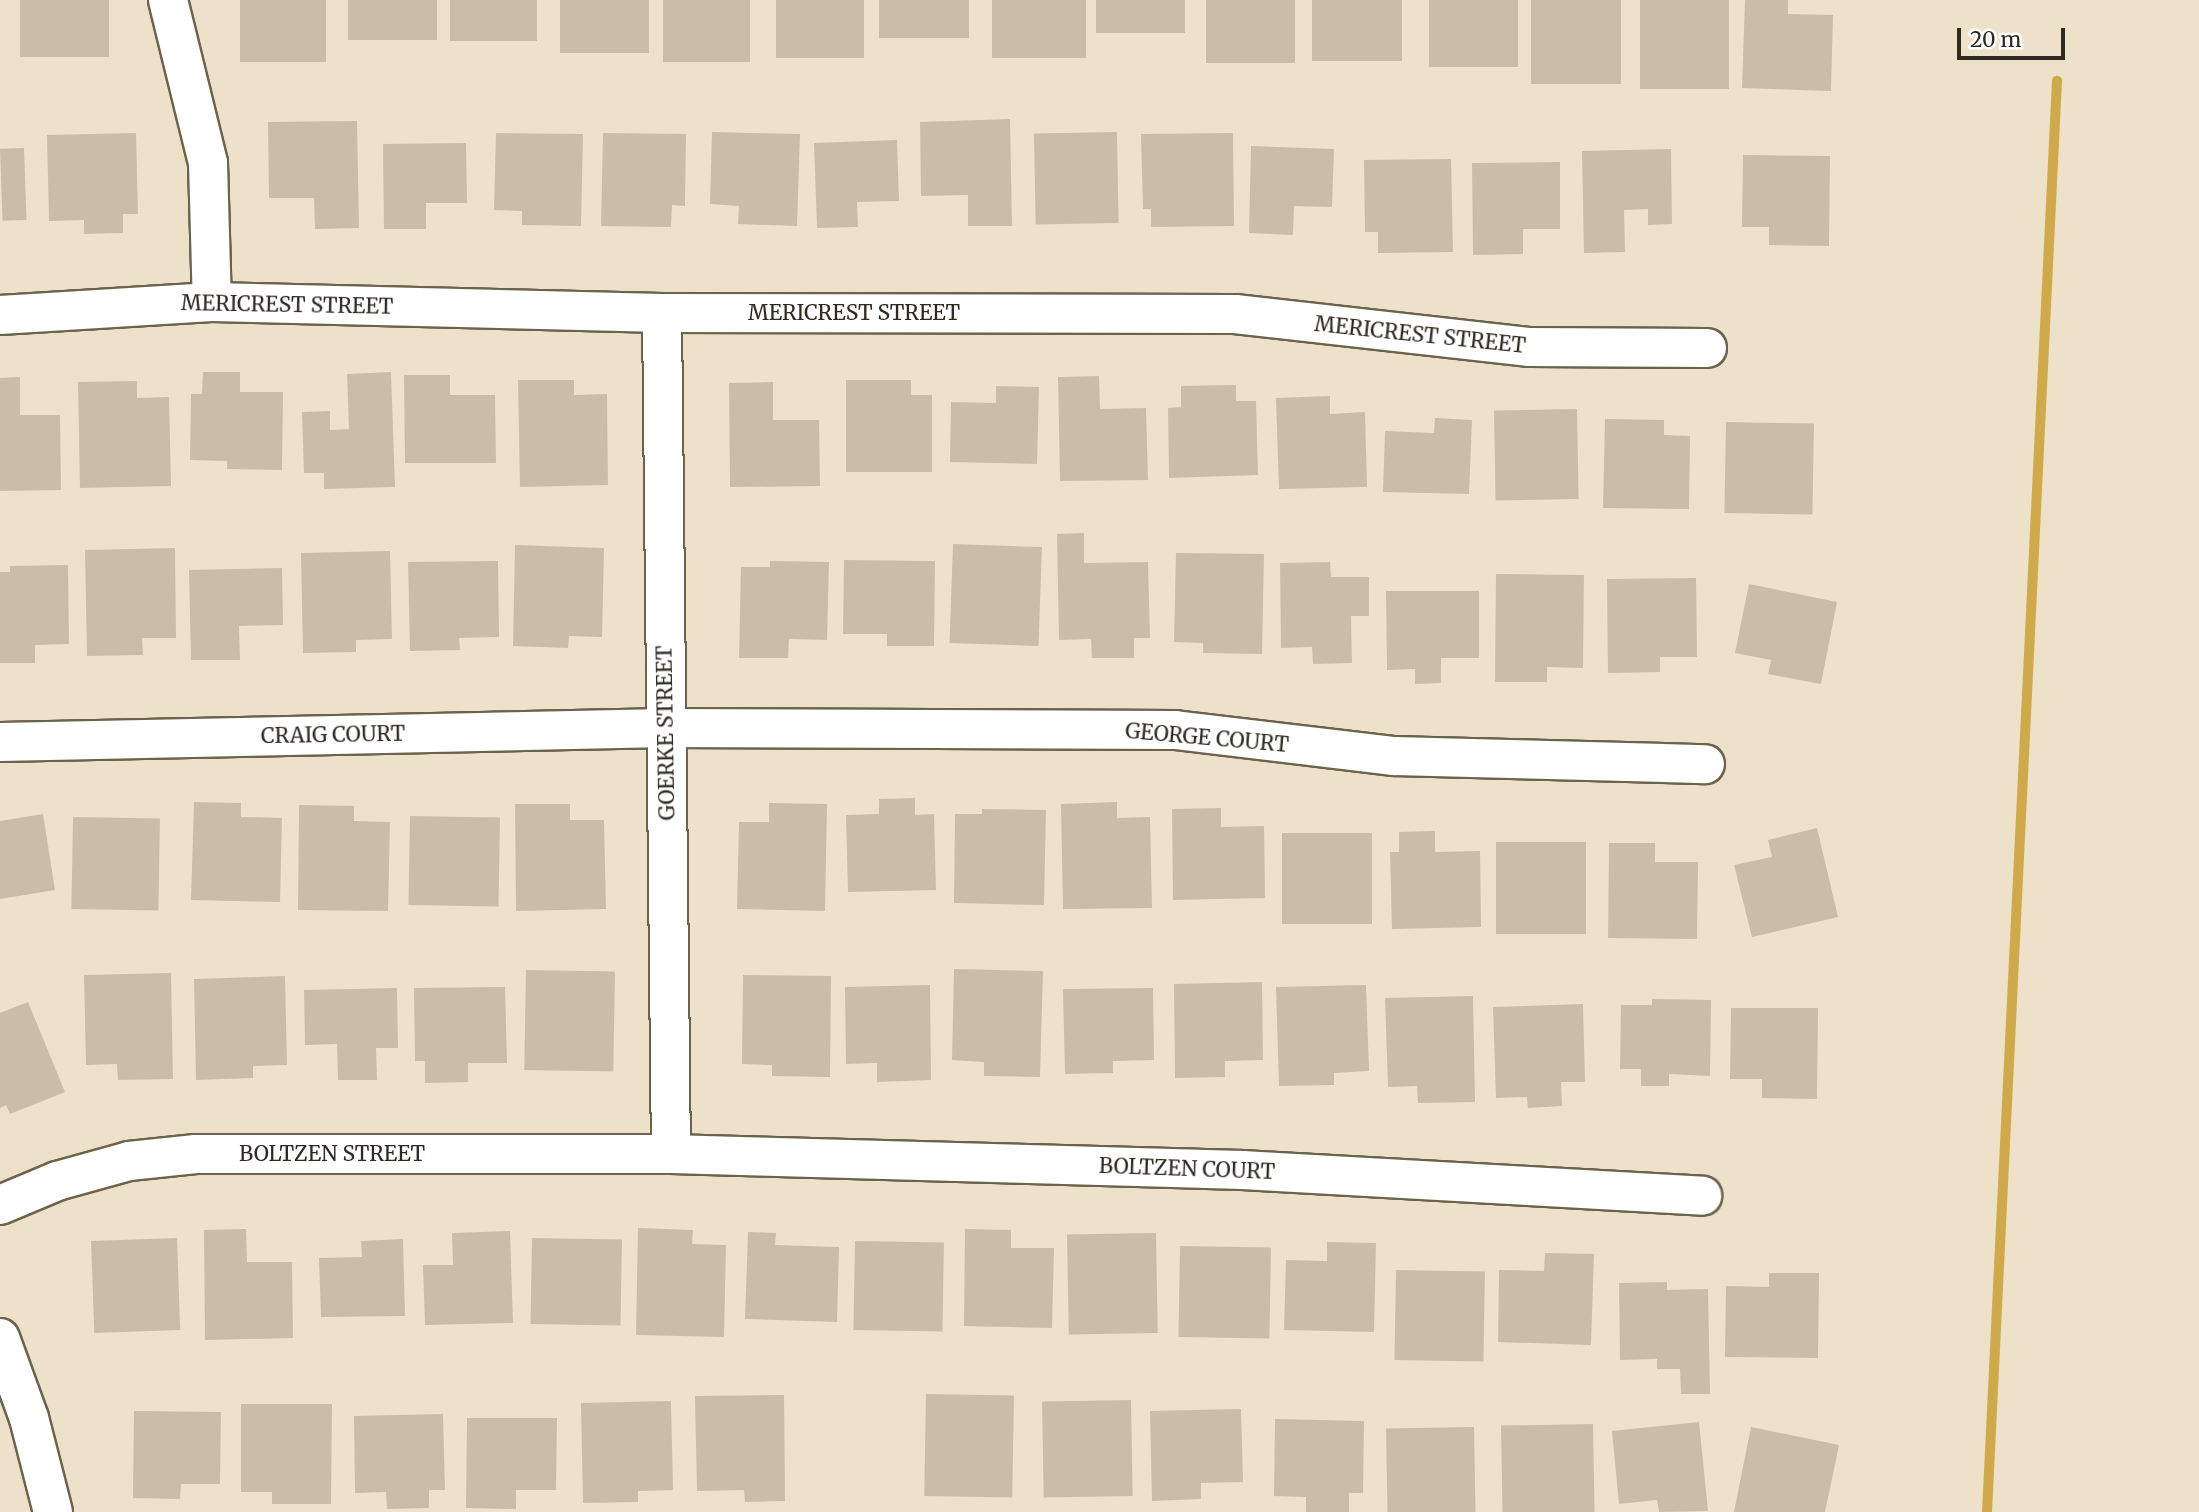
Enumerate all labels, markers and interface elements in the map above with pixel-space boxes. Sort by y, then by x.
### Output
scale bar [1961,14,2070,58]
text: 20 m [1970,26,2021,53]
street label: MERICREST STREET [181,291,393,319]
street label: MERICREST STREET [748,300,960,326]
street label: MERICREST STREET [1313,311,1527,359]
street label: GOERKE STREET [652,645,680,821]
street label: GEORGE COURT [1124,718,1290,758]
street label: CRAIG COURT [261,721,405,749]
street label: BOLTZEN STREET [239,1141,425,1167]
street label: BOLTZEN COURT [1098,1153,1276,1185]

